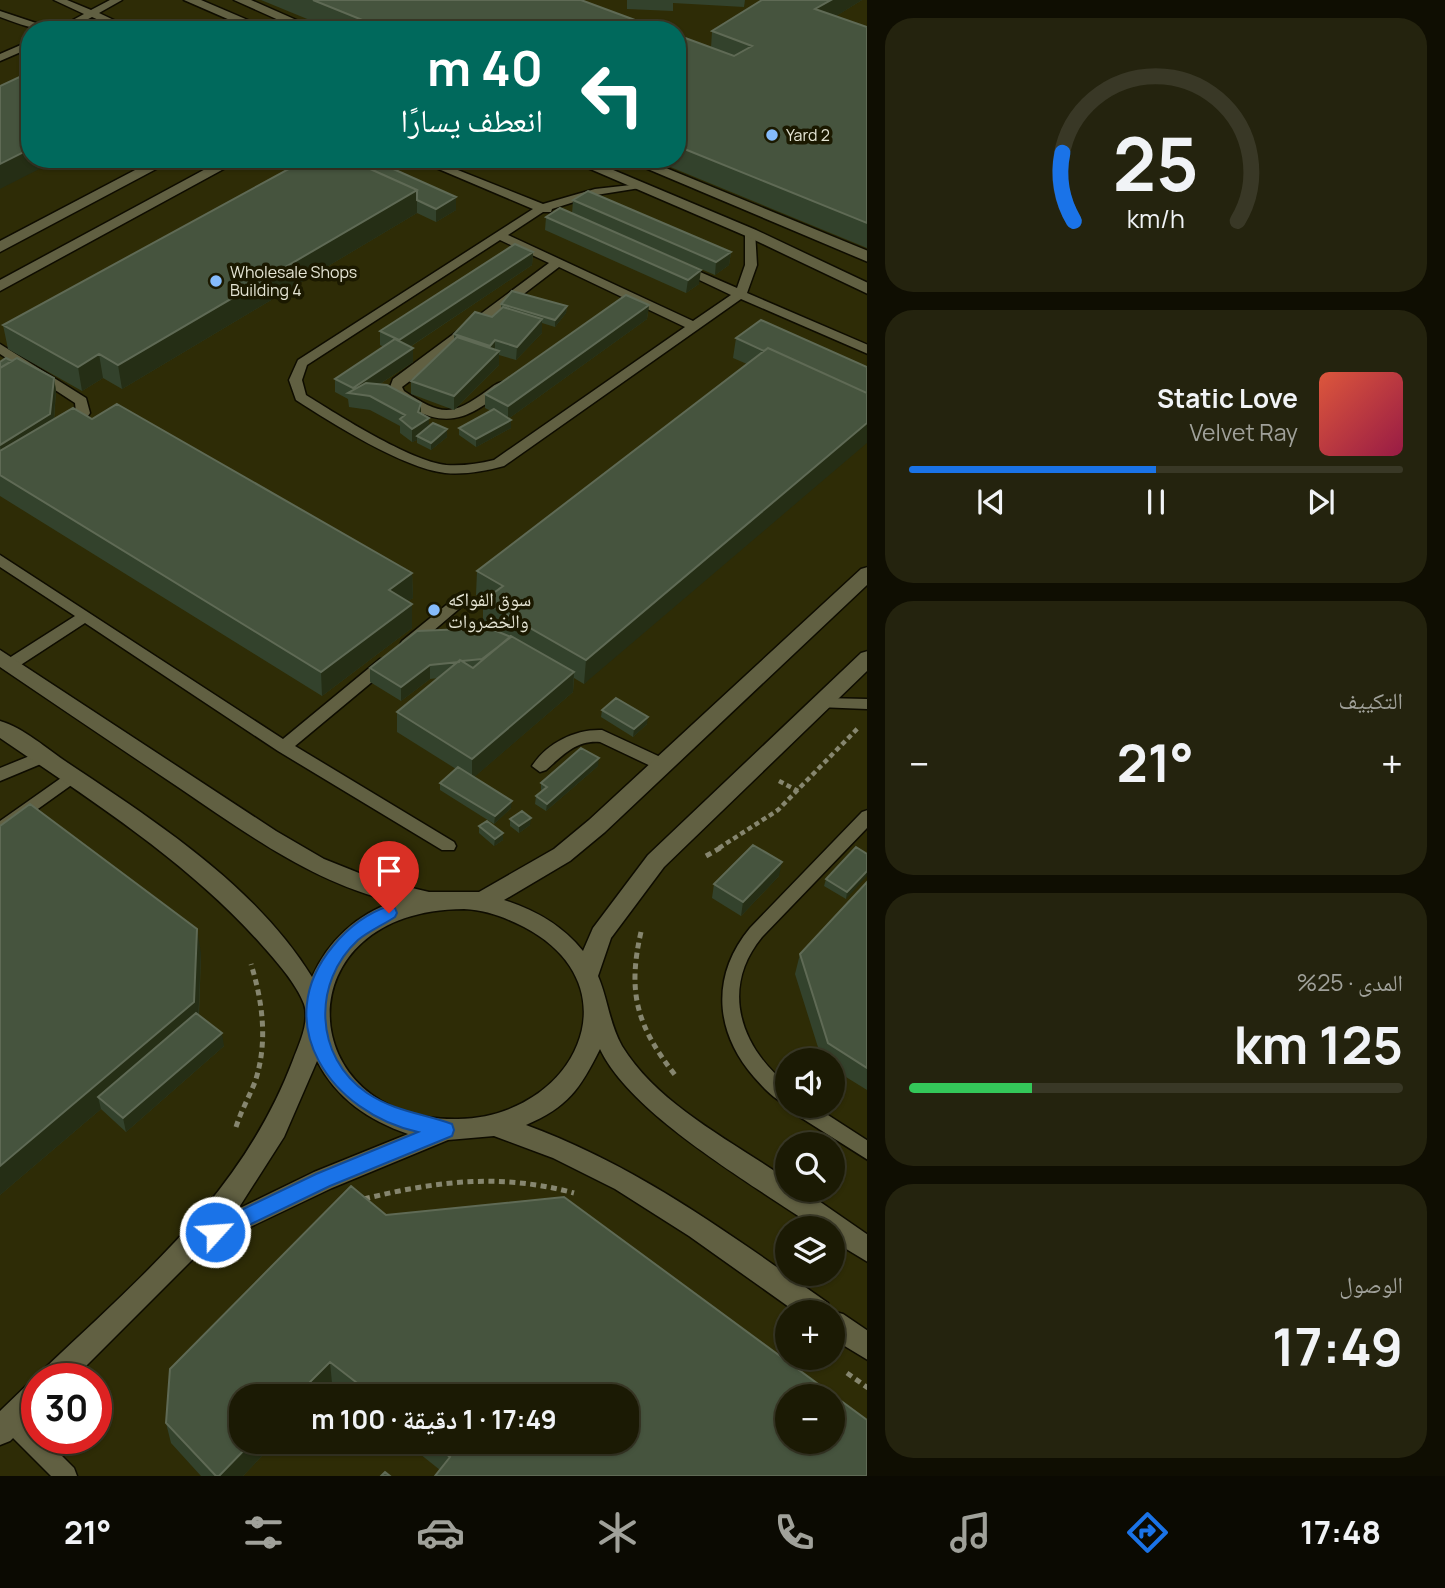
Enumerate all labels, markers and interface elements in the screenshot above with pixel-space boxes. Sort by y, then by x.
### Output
text: 40 m [427,34,543,101]
icon: left [567,49,658,140]
text: انعطف يسارًا [400,98,543,142]
text: 25 [1113,113,1199,213]
place label: Yard 2 [786,124,830,146]
marker: Yard 2 [764,127,780,143]
text: km/h [1127,201,1185,236]
place label: Wholesale Shops Building 4 [230,261,357,301]
marker: Wholesale Shops Building 4 [208,273,224,289]
text: Static Love [1157,380,1298,416]
text: Velvet Ray [1189,416,1298,448]
icon: previous [972,483,1010,521]
icon: pause [1137,483,1175,521]
icon: next [1302,483,1340,521]
place label: سوق الفواكه والخضروات [448,586,531,634]
marker: سوق الفواكه والخضروات [426,602,442,618]
text: التكييف [1338,684,1403,716]
text: 21° [1117,727,1194,798]
text: − [909,737,930,789]
text: + [1381,737,1403,789]
pin [359,841,419,913]
icon: arrive [370,852,408,890]
text: المدى · 25% [1296,966,1403,998]
text: 125 km [1234,1009,1403,1080]
map controls [775,1048,845,1454]
button: sound [775,1048,845,1118]
button: search [775,1132,845,1202]
position arrow [178,1195,252,1269]
button: layers [775,1216,845,1286]
text: الوصول [1339,1268,1403,1300]
button: + [775,1300,845,1370]
text: 17:49 [1272,1311,1403,1382]
speed limit sign: 30 [21,1363,112,1454]
button: − [775,1384,845,1454]
text: 17:49 · 1 دقيقة · 100 m [311,1401,557,1437]
icon: filters [239,1508,288,1557]
icon: car [416,1508,465,1557]
icon: climate [593,1508,642,1557]
icon: phone [770,1508,819,1557]
icon: music [946,1508,995,1557]
icon: directions [1123,1508,1172,1557]
text: 21° [64,1510,111,1554]
text: 17:48 [1300,1510,1381,1554]

